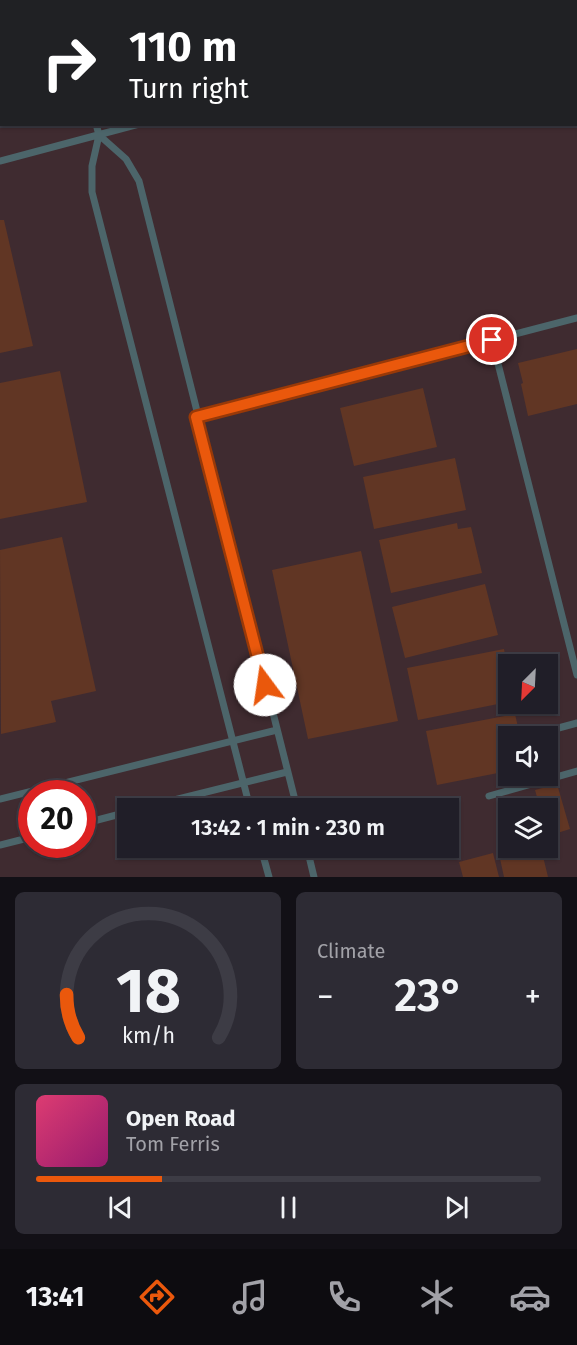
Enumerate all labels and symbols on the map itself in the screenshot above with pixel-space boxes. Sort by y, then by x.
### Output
pin [466,314,517,365]
position arrow [233,653,297,717]
north arrow [498,654,558,714]
speed limit sign: 20 [18,780,96,858]

